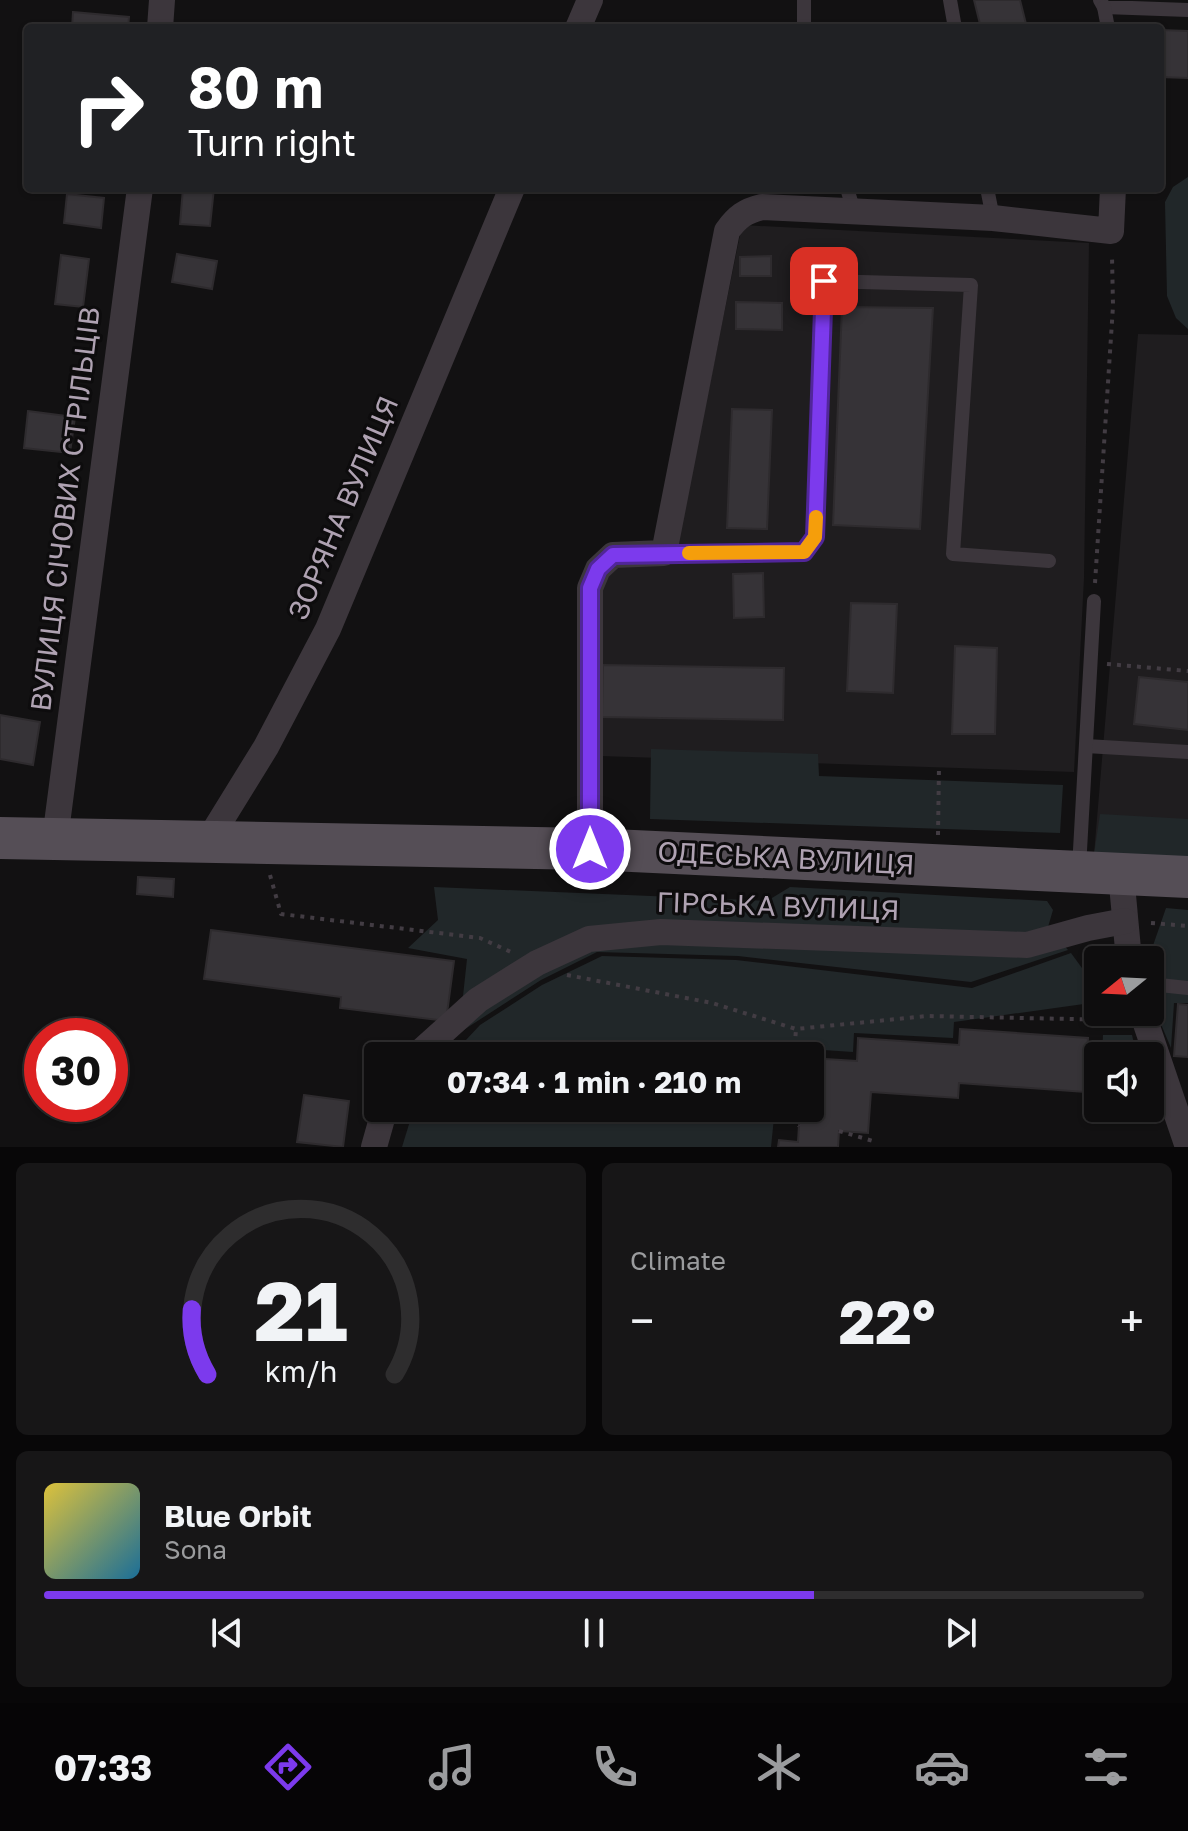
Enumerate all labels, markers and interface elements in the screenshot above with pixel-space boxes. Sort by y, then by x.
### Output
text: 80 m [188,53,323,120]
icon: right [56,56,160,160]
text: Turn right [188,121,356,164]
pin [790,247,858,315]
icon: arrive [802,259,846,303]
street label: ВУЛИЦЯ СІЧОВИХ СТРІЛЬЦІВ [23,305,106,713]
street label: ЗОРЯНА ВУЛИЦЯ [280,391,405,625]
position arrow [548,807,632,891]
street label: ОДЕСЬКА ВУЛИЦЯ [657,834,915,881]
street label: ГІРСЬКА ВУЛИЦЯ [656,885,900,926]
north arrow [1084,946,1164,1026]
map controls [1084,946,1164,1122]
speed limit sign: 30 [24,1018,128,1122]
button: sound [1084,1042,1164,1122]
text: 07:34 · 1 min · 210 m [447,1064,741,1100]
text: Climate [630,1245,726,1276]
text: 21 [254,1259,348,1359]
text: 22° [839,1285,935,1357]
text: − [630,1294,654,1347]
text: + [1120,1294,1144,1347]
text: km/h [265,1354,337,1388]
text: Blue Orbit [164,1498,312,1534]
text: Sona [164,1534,227,1565]
icon: previous [205,1611,249,1655]
icon: pause [572,1611,616,1655]
icon: next [939,1611,983,1655]
icon: directions [260,1739,316,1795]
icon: music [424,1739,480,1795]
icon: phone [587,1739,643,1795]
icon: climate [751,1739,807,1795]
icon: car [914,1739,970,1795]
icon: filters [1078,1739,1134,1795]
text: 07:33 [54,1746,152,1789]

